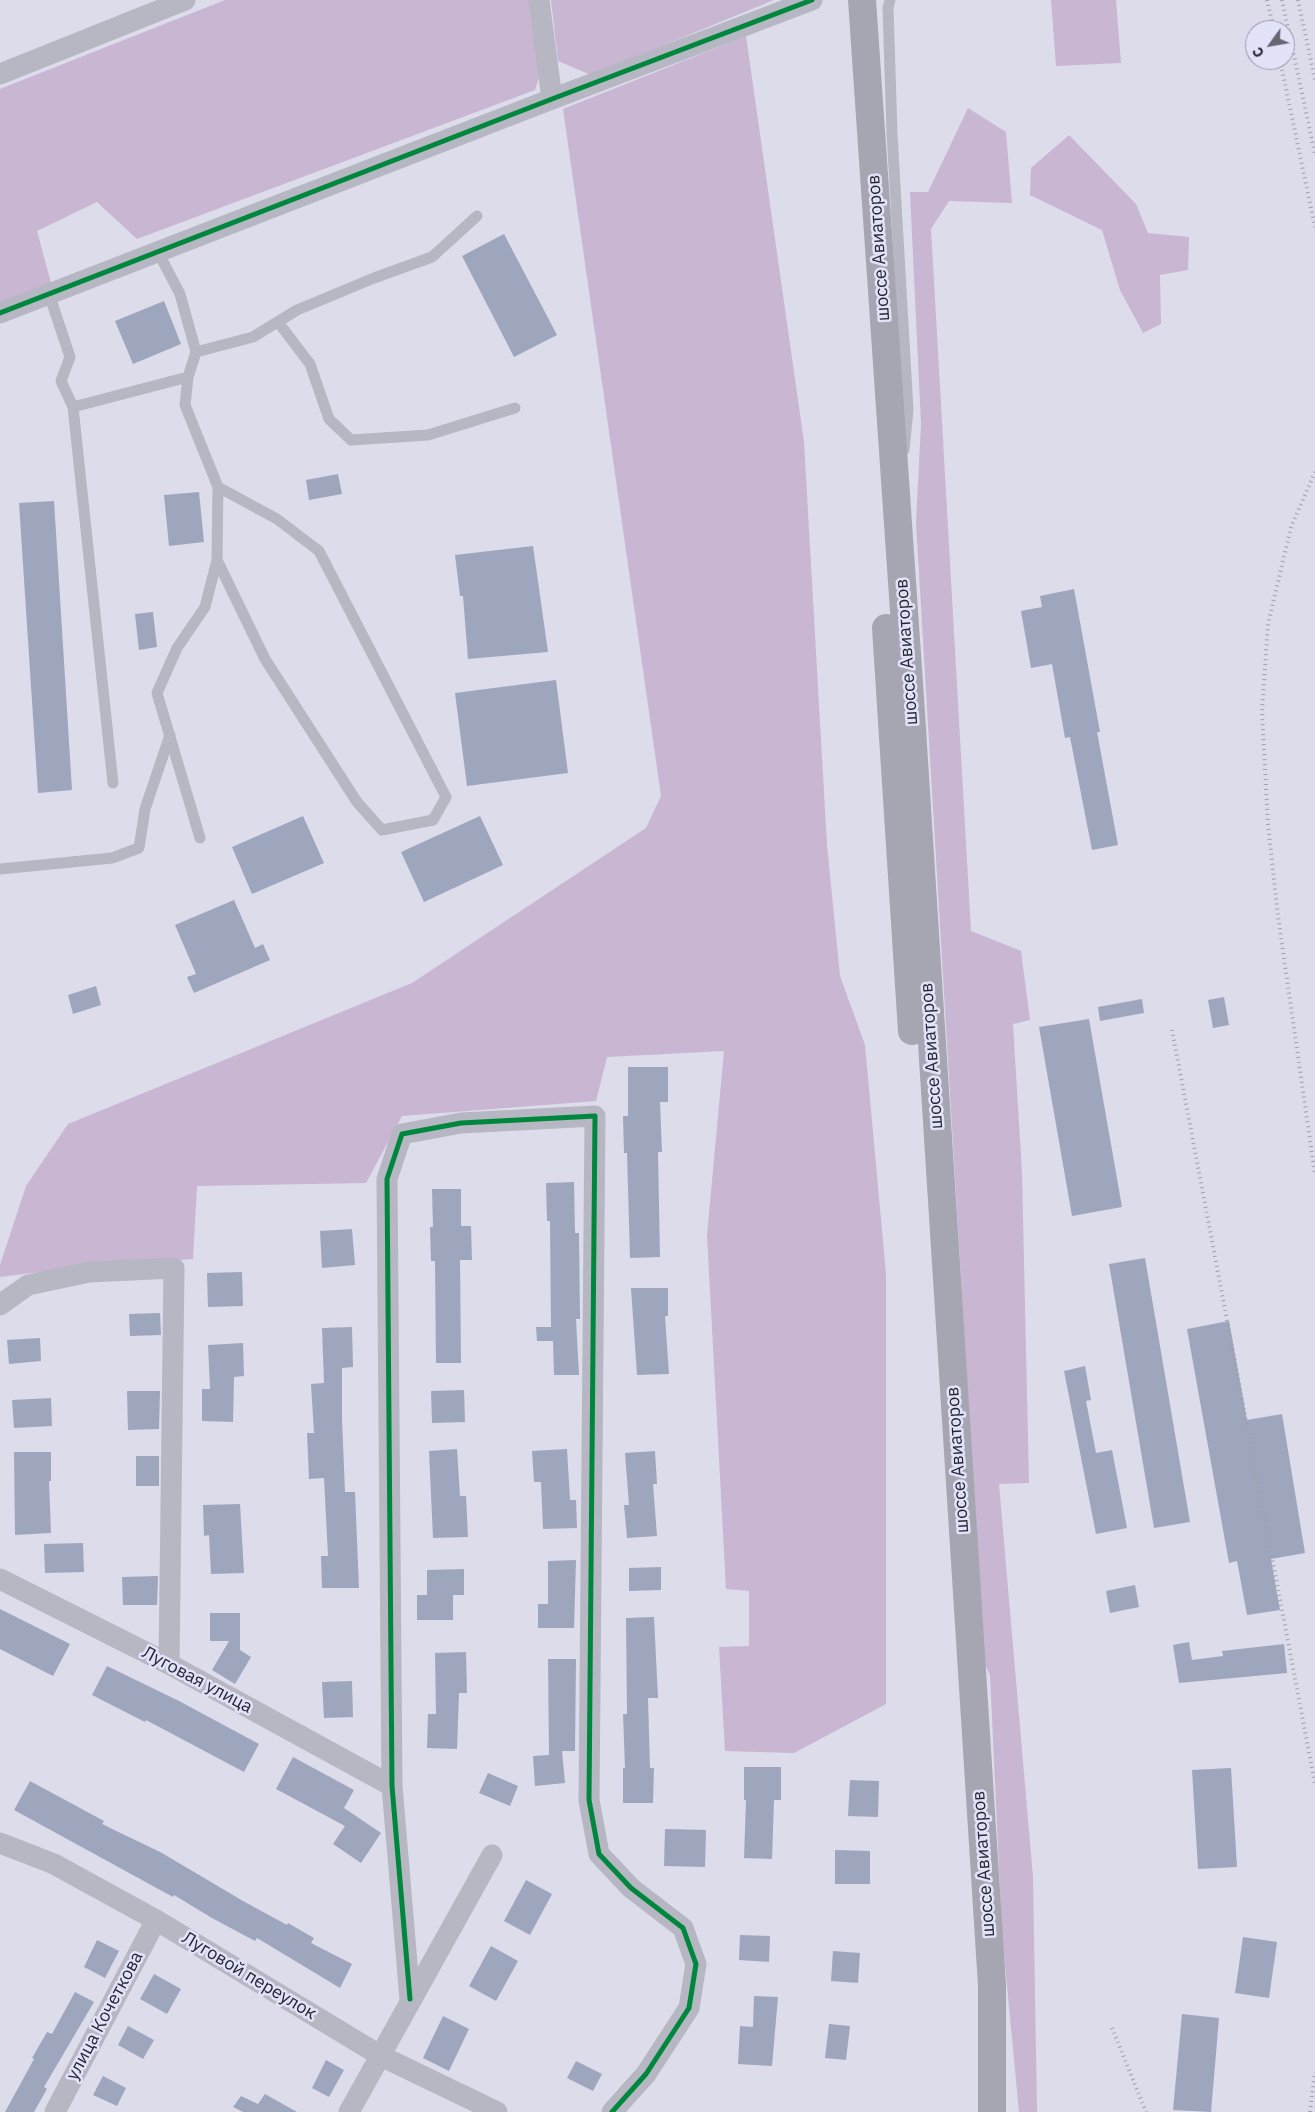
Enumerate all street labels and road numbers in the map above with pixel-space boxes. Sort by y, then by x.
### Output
street label: шоссе Авиаторов [863,174,895,322]
street label: шоссе Авиаторов [891,578,923,726]
street label: шоссе Авиаторов [916,982,948,1130]
street label: шоссе Авиаторов [942,1386,974,1534]
street label: Луговая улица [138,1642,256,1718]
street label: шоссе Авиаторов [968,1790,1000,1938]
street label: Луговой переулок [178,1927,320,2025]
street label: улица Кочеткова [62,1948,148,2084]

